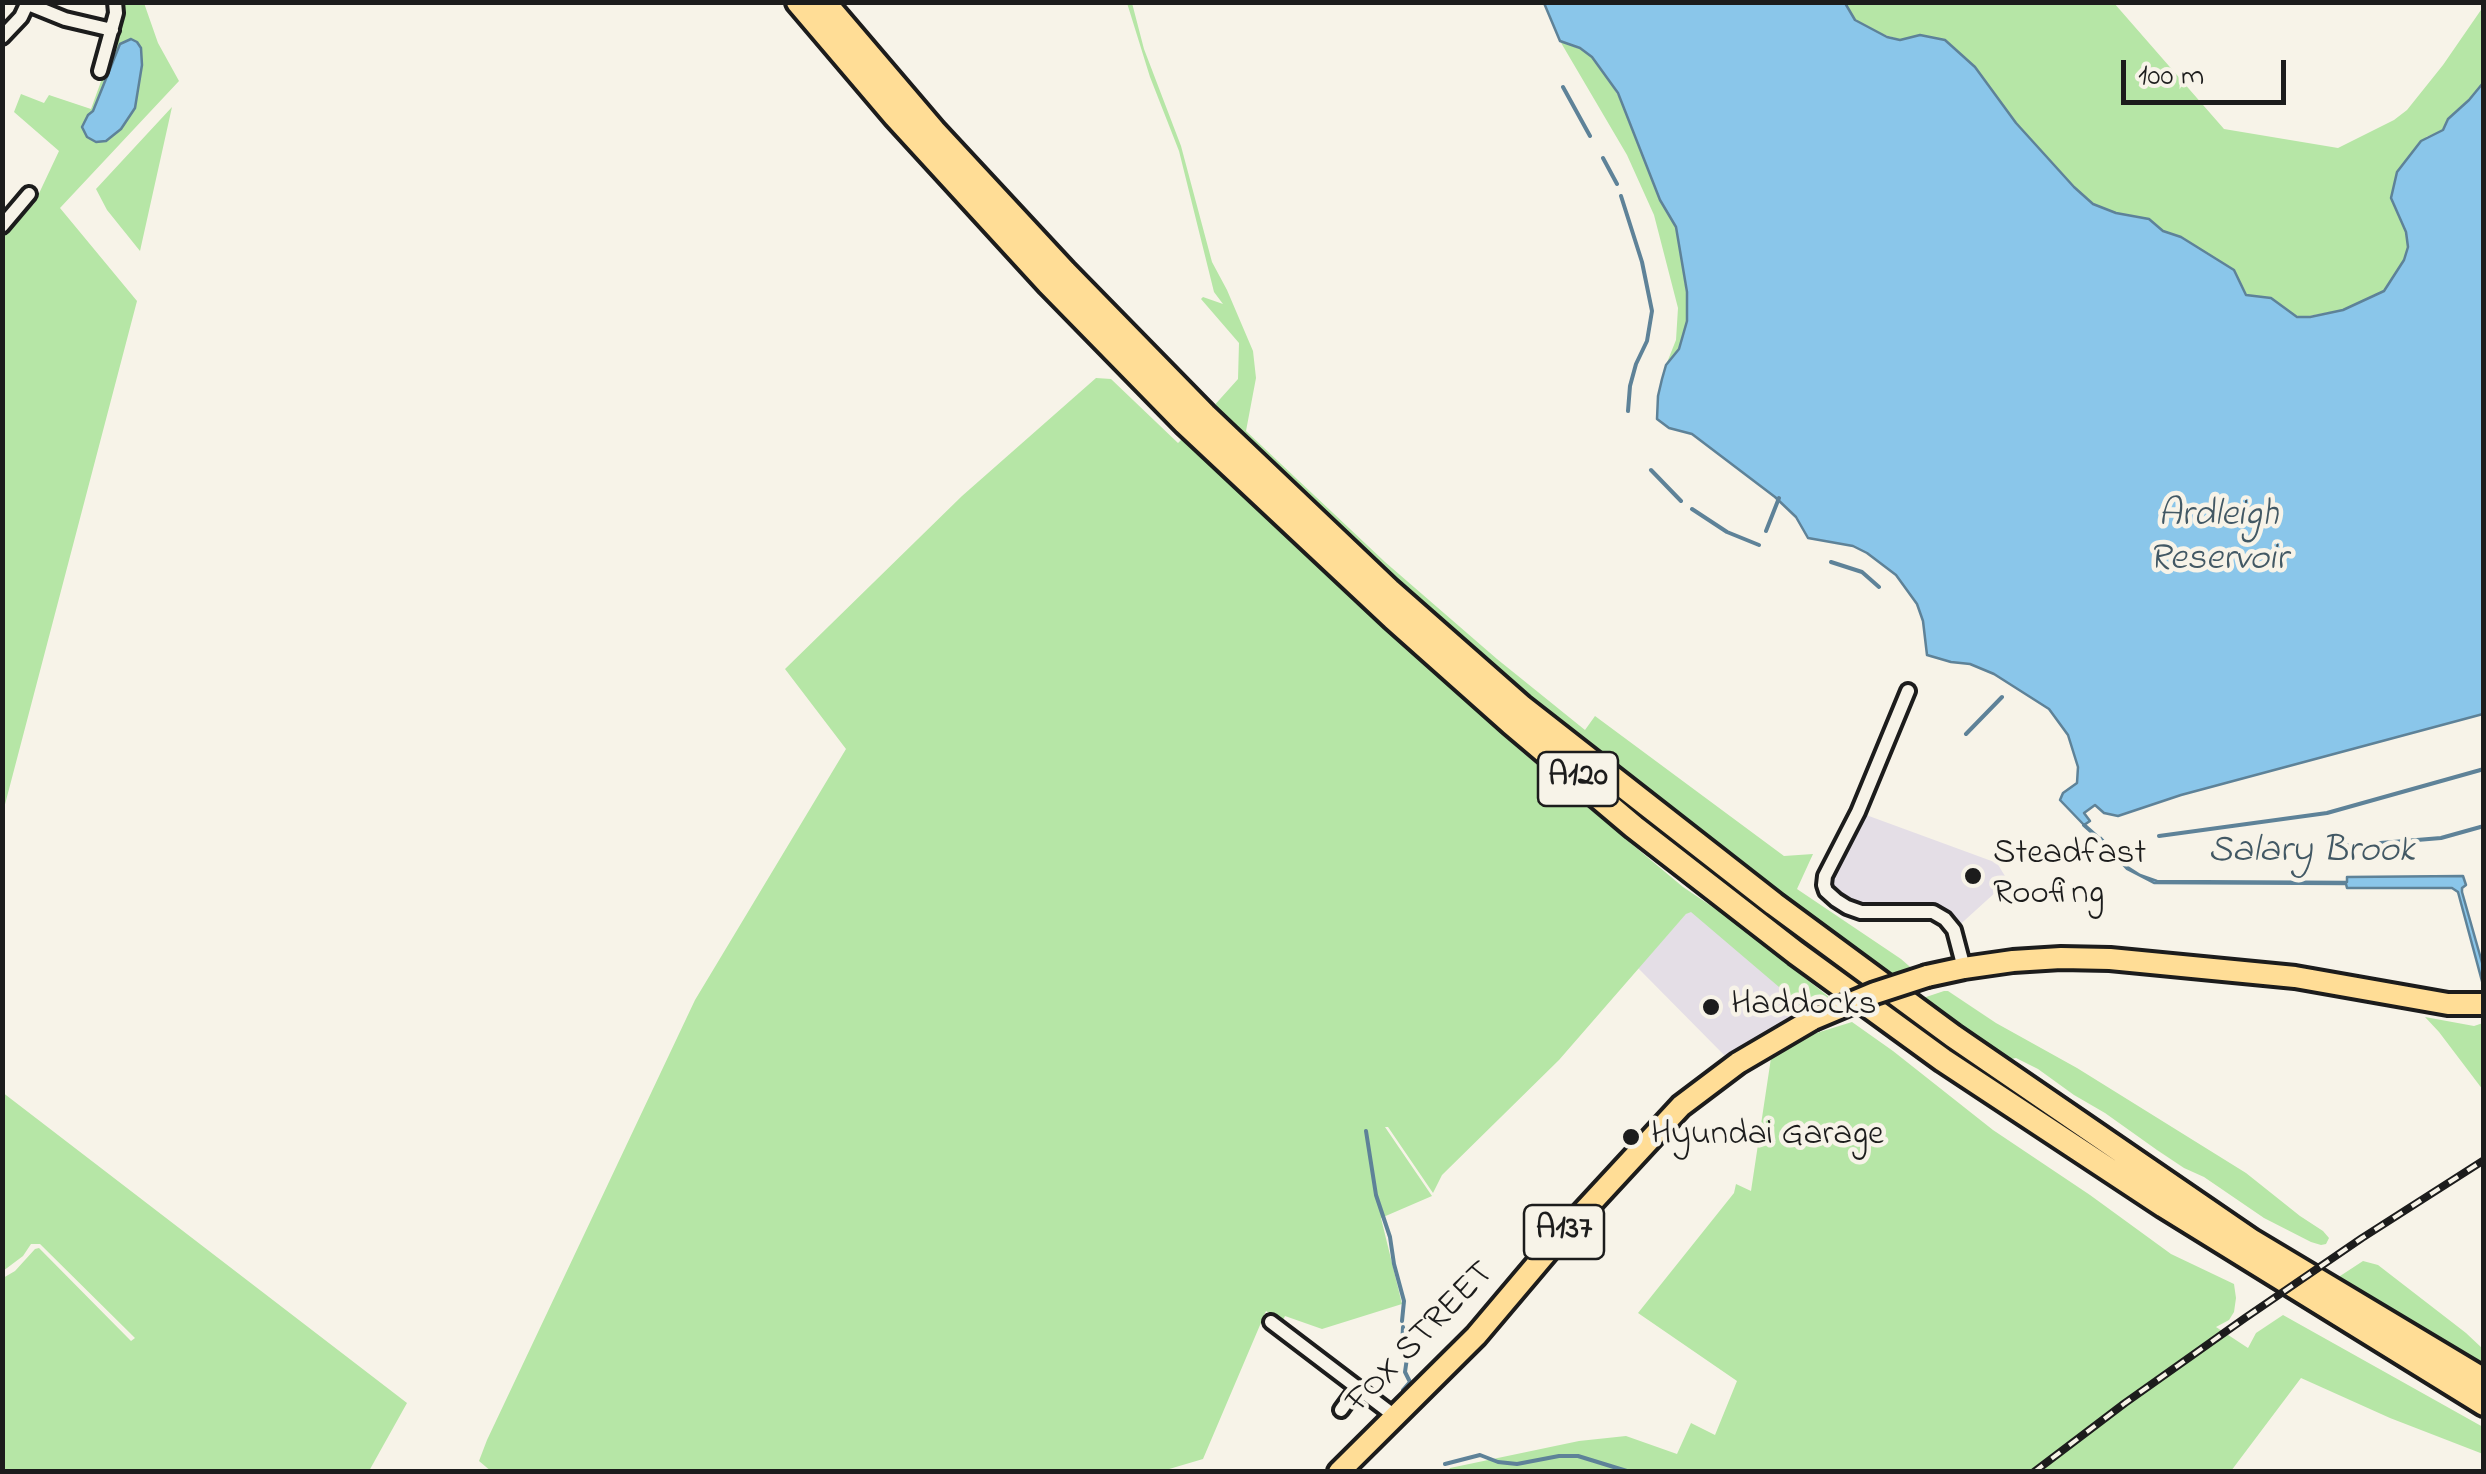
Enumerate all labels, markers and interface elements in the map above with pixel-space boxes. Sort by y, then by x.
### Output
scale bar [2126,40,2291,102]
text: 100 m [2138,55,2204,99]
water label: Ardleigh Reservoir [2148,495,2288,584]
road number: A120 [1538,752,1618,806]
water label: Salary Brook [2208,831,2414,877]
place label: Steadfast Roofing [1993,835,2146,917]
marker: Steadfast Roofing [1962,865,1984,887]
place label: Haddocks [1731,986,1876,1028]
marker: Haddocks [1700,996,1722,1018]
place label: Hyundai Garage [1651,1116,1884,1158]
marker: Hyundai Garage [1620,1126,1642,1148]
road number: A137 [1524,1205,1604,1259]
street label: FOX STREET [1339,1254,1505,1424]

